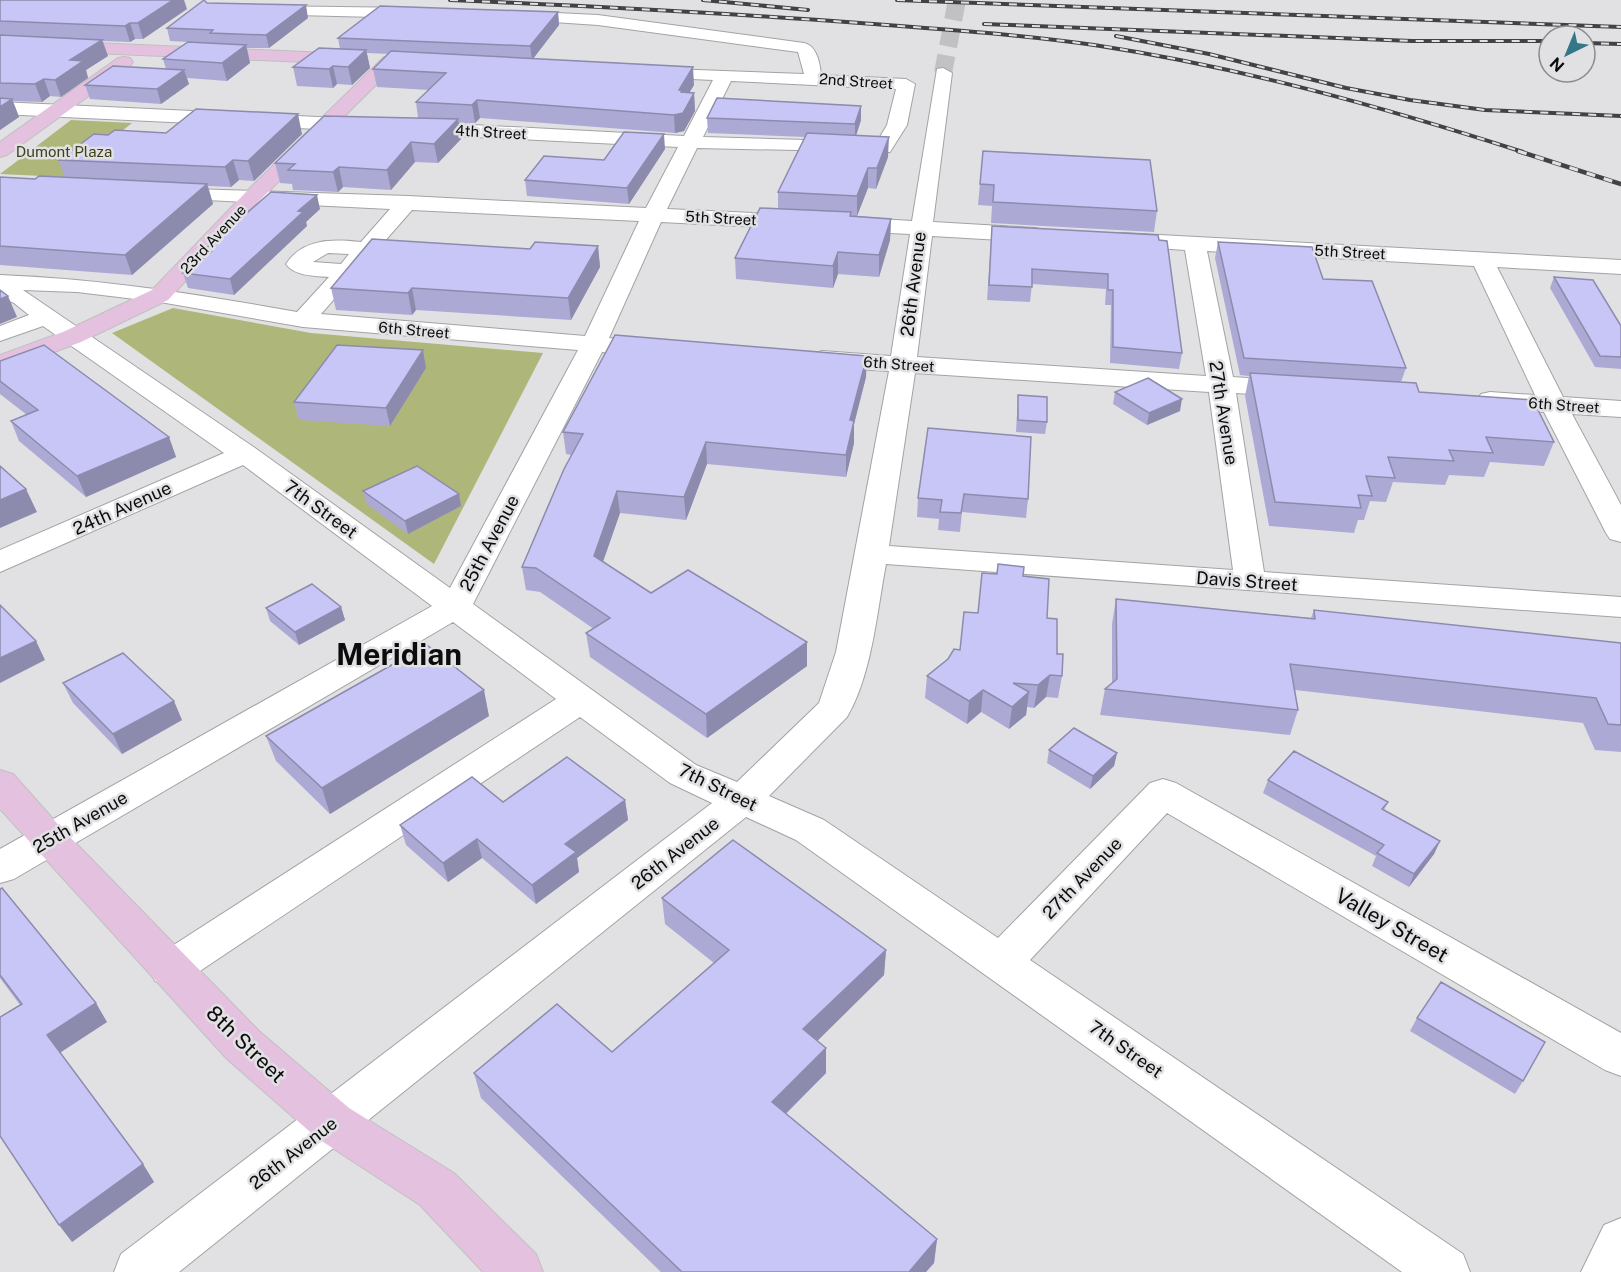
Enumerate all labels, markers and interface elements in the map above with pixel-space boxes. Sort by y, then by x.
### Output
north arrow [1537,24,1597,84]
text: N [1546,53,1568,76]
street label: 2nd Street [818,70,894,92]
street label: 4th Street [455,122,527,142]
park label: Dumont Plaza [16,143,112,160]
street label: 23rd Avenue [177,201,249,277]
street label: 5th Street [685,208,757,228]
street label: 26th Avenue [896,230,930,338]
street label: 5th Street [1314,242,1386,262]
street label: 6th Street [378,318,450,342]
street label: 6th Street [863,353,935,375]
street label: 27th Avenue [1205,359,1243,467]
street label: 6th Street [1528,394,1600,416]
street label: 7th Street [280,475,362,543]
street label: 24th Avenue [69,477,175,539]
street label: 25th Avenue [455,491,523,595]
street label: Davis Street [1196,567,1298,595]
district label: Meridian [336,636,462,672]
street label: 7th Street [675,759,761,815]
street label: 25th Avenue [29,786,131,858]
street label: 26th Avenue [627,812,723,894]
street label: 27th Avenue [1038,833,1126,923]
street label: Valley Street [1331,883,1453,967]
street label: 8th Street [201,1000,291,1088]
street label: 7th Street [1085,1016,1167,1082]
street label: 26th Avenue [245,1112,341,1194]

